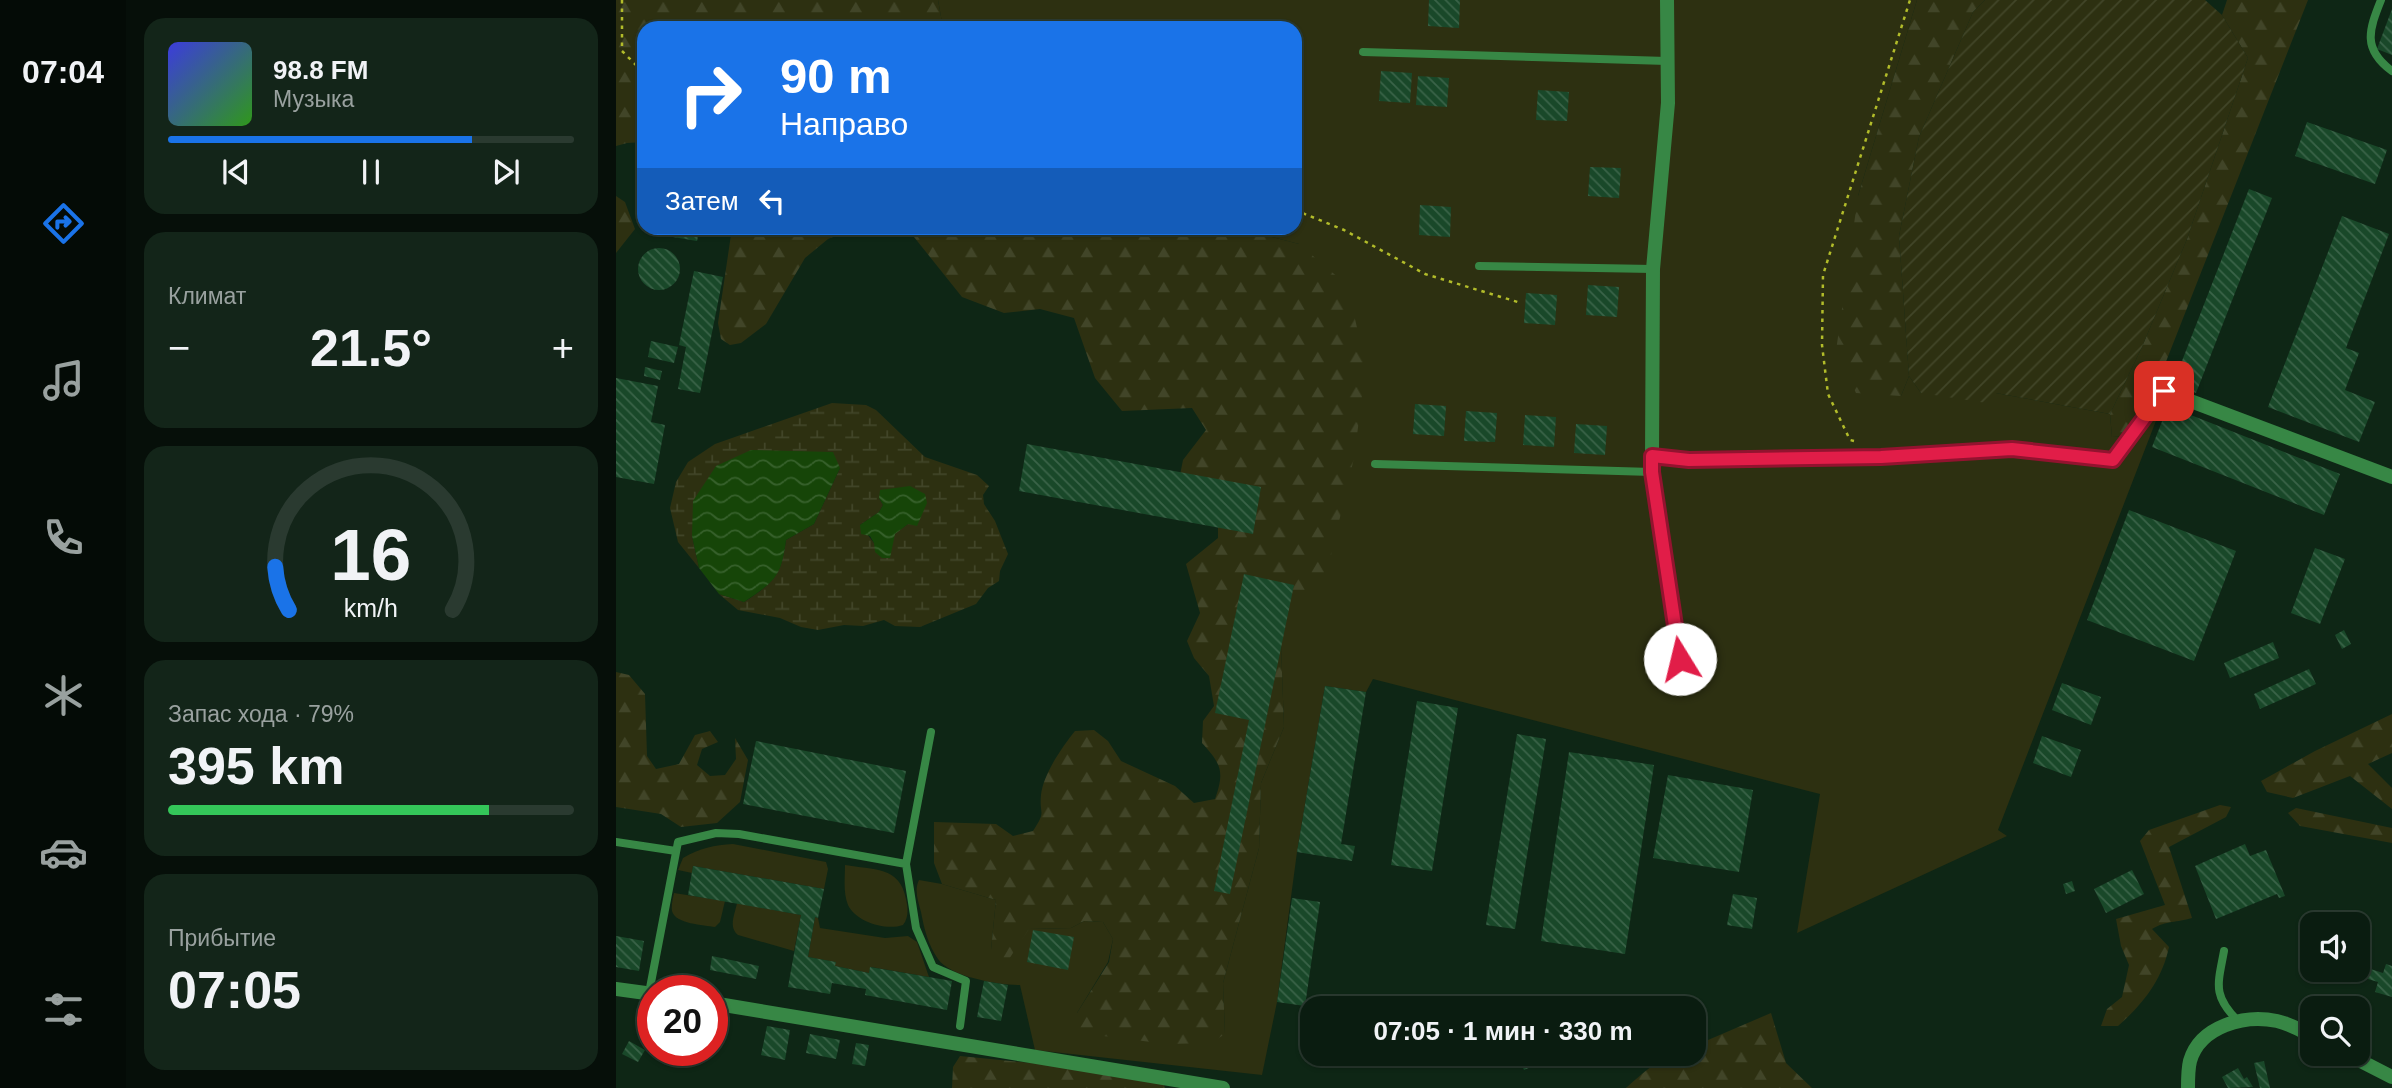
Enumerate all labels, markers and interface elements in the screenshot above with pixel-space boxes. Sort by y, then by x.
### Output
icon: right [665,49,756,140]
text: 90 m [780,49,892,103]
text: 07:04 [22,54,104,90]
text: 98.8 FM [273,55,368,85]
text: Музыка [273,86,354,112]
text: Направо [780,106,908,142]
icon: previous [217,153,255,191]
icon: pause [352,153,390,191]
icon: next [487,153,525,191]
icon: left [753,182,791,220]
text: Затем [665,186,739,216]
icon: directions [39,199,88,248]
text: Климат [168,283,246,309]
text: 21.5° [310,319,432,377]
text: − [168,327,190,369]
text: + [552,327,574,369]
icon: music [39,356,88,405]
pin [2134,361,2194,421]
icon: arrive [2145,372,2183,410]
icon: phone [39,513,88,562]
text: 16 [331,514,411,595]
text: km/h [344,594,398,622]
position arrow [1643,622,1717,696]
icon: climate [39,671,88,720]
text: Запас хода · 79% [168,701,354,727]
text: 395 km [168,737,344,795]
icon: car [39,828,88,877]
map controls [2300,912,2370,1066]
button: sound [2300,912,2370,982]
text: Прибытие [168,925,276,951]
text: 07:05 [168,961,301,1019]
speed limit sign: 20 [637,975,728,1066]
icon: filters [39,985,88,1034]
button: search [2300,996,2370,1066]
text: 07:05 · 1 мин · 330 m [1373,1016,1633,1046]

